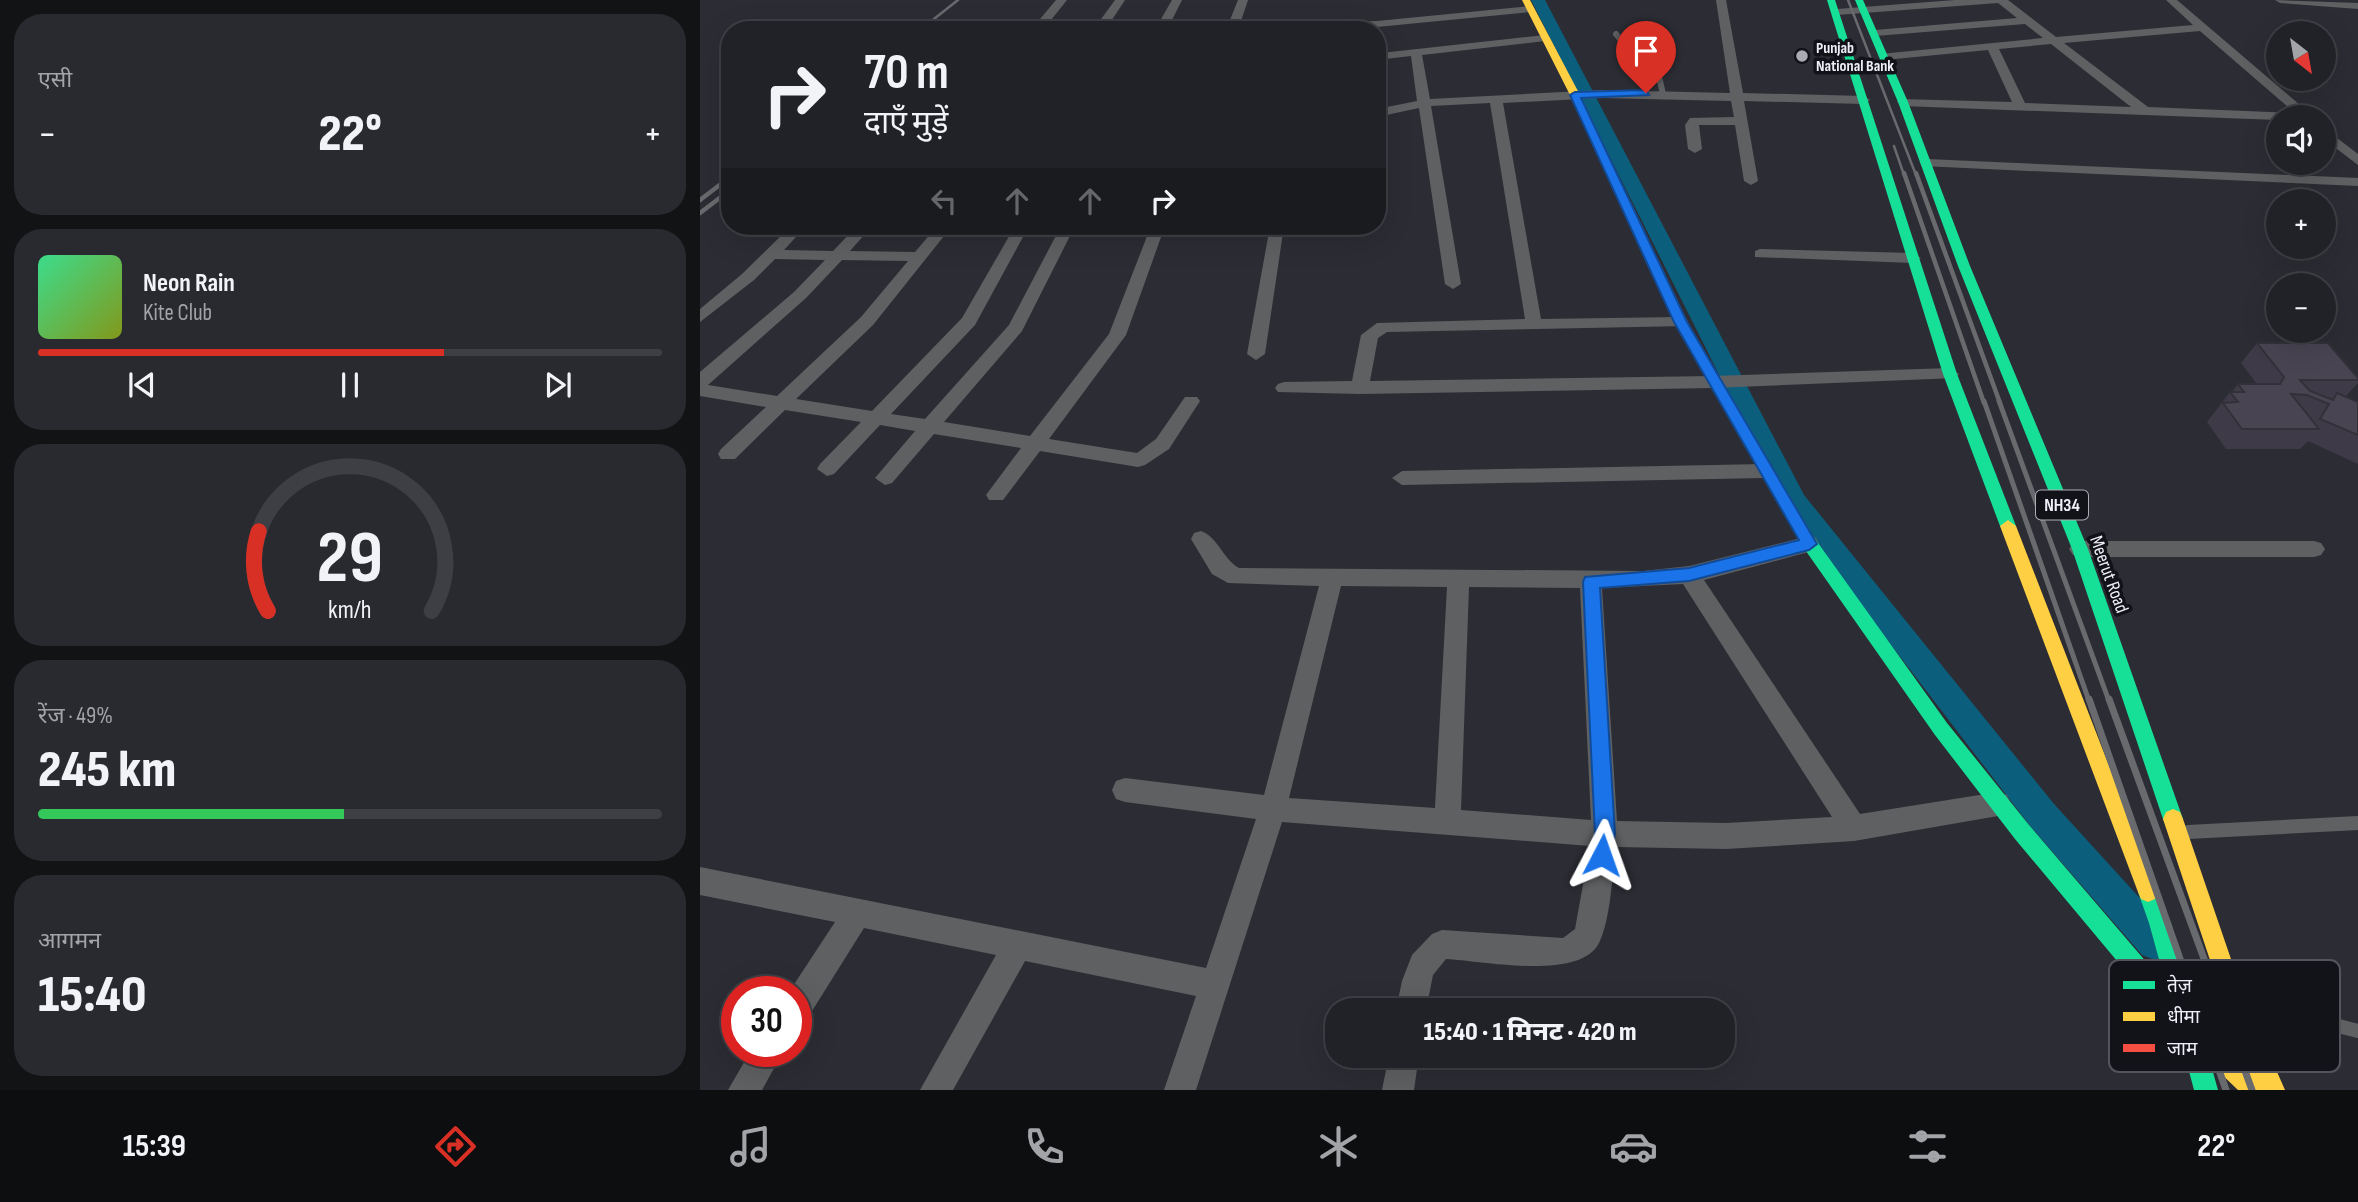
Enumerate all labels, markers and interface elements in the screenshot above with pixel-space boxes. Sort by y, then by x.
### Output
pin [1616,21,1676,93]
north arrow [2266,21,2336,91]
map controls [2266,21,2336,343]
icon: arrive [1627,32,1665,70]
place label: Punjab National Bank [1816,39,1894,76]
text: 70 m [864,44,949,103]
marker: Punjab National Bank [1794,48,1810,64]
icon: right [749,49,840,140]
text: एसी [38,66,72,94]
text: 22° [318,103,382,166]
text: दाएँ मुड़ें [864,104,948,143]
button: sound [2266,105,2336,175]
text: − [38,112,57,157]
text: + [643,112,662,157]
icon: left [925,182,963,220]
icon: ahead [998,182,1036,220]
icon: ahead [1071,182,1109,220]
icon: right [1144,182,1182,220]
button: + [2266,189,2336,259]
text: Neon Rain [143,268,235,299]
button: − [2266,273,2336,343]
text: Kite Club [143,299,212,327]
icon: previous [123,366,161,404]
icon: pause [331,366,369,404]
icon: next [539,366,577,404]
road number: NH34 [2036,490,2088,520]
text: 29 [317,515,383,603]
street label: Meerut Road [2084,533,2133,616]
text: km/h [328,595,372,626]
text: रेंज · 49% [38,702,113,730]
text: 245 km [38,739,176,802]
position arrow [1565,818,1639,892]
text: आगमन [38,927,101,955]
legend [2109,960,2340,1072]
text: 15:40 [38,964,146,1027]
text: तेज़ [2167,974,2193,998]
speed limit sign: 30 [721,976,812,1067]
text: धीमा [2167,1006,2201,1029]
text: 15:40 · 1 मिनट · 420 m [1424,1017,1636,1048]
text: जाम [2167,1038,2198,1061]
icon: directions [431,1122,480,1171]
icon: music [726,1122,775,1171]
icon: phone [1020,1122,1069,1171]
icon: climate [1314,1122,1363,1171]
icon: car [1609,1122,1658,1171]
icon: filters [1903,1122,1952,1171]
text: 15:39 [123,1127,186,1166]
text: 22° [2197,1127,2235,1166]

